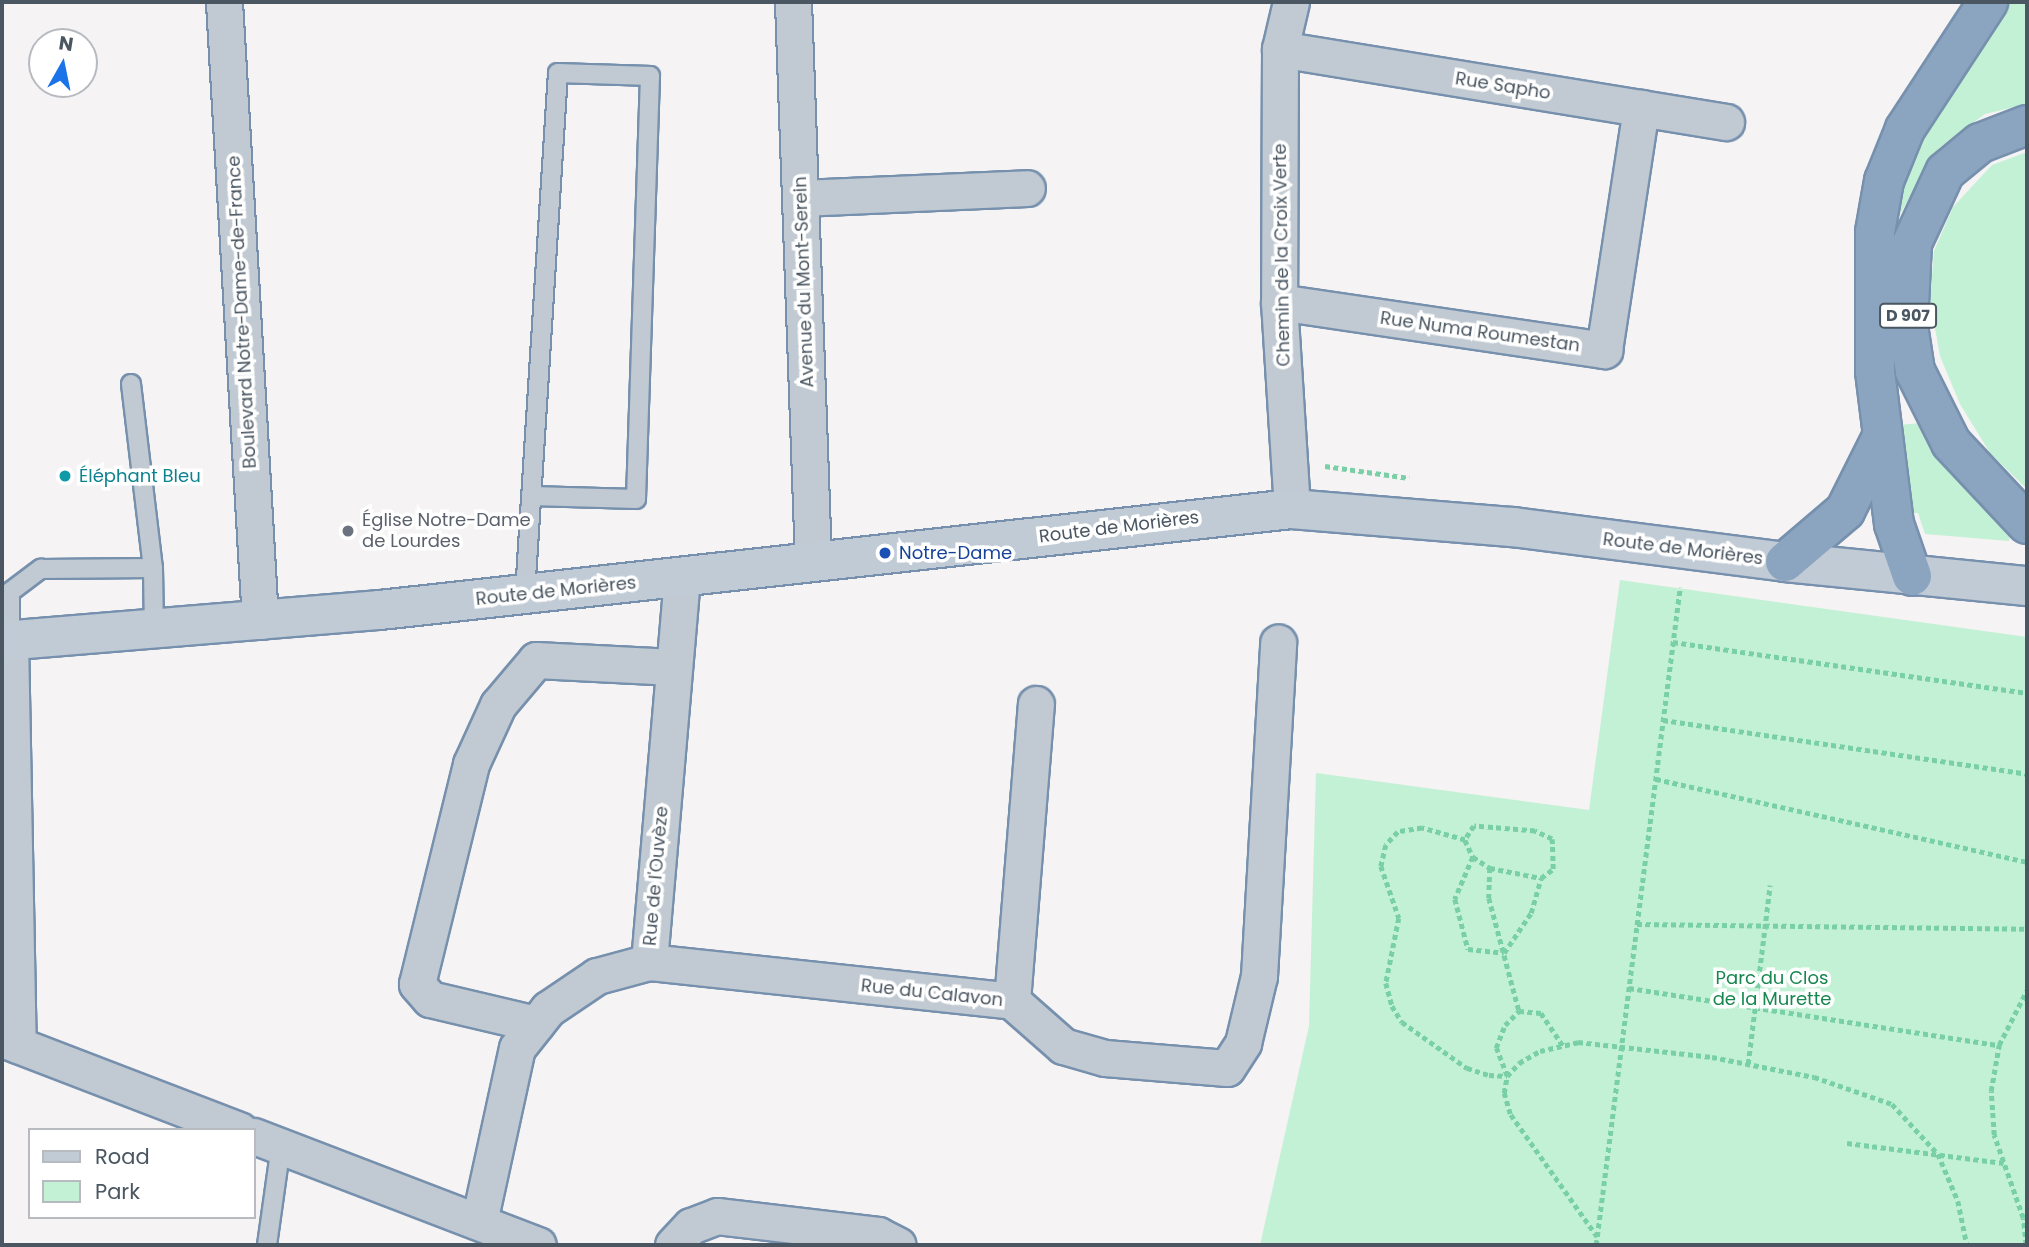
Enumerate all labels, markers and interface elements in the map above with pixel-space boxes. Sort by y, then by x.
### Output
north arrow [28,28,98,98]
text: N [57,29,75,58]
street label: Rue Sapho [1454,68,1552,104]
street label: Chemin de la Croix Verte [1269,143,1295,367]
street label: Boulevard Notre-Dame-de-France [223,155,261,469]
street label: Avenue du Mont-Serein [790,176,818,388]
road number: D 907 [1878,304,1938,328]
street label: Rue Numa Roumestan [1379,307,1581,357]
place label: Éléphant Bleu [79,465,201,487]
marker: Éléphant Bleu [57,468,73,484]
street label: Route de Morières [1038,506,1200,548]
place label: Église Notre-Dame de Lourdes [362,510,531,552]
marker: Église Notre-Dame de Lourdes [340,523,356,539]
street label: Route de Morières [1602,528,1764,570]
place label: Notre-Dame [899,542,1012,564]
marker: Notre-Dame [877,545,893,561]
street label: Route de Morières [475,572,637,610]
street label: Rue de l'Ouvèze [639,805,673,947]
park label: Parc du Clos de la Murette [1713,968,1831,1010]
street label: Rue du Calavon [860,975,1004,1011]
legend [28,1128,256,1219]
text: Road [95,1142,150,1171]
text: Park [95,1177,140,1206]

